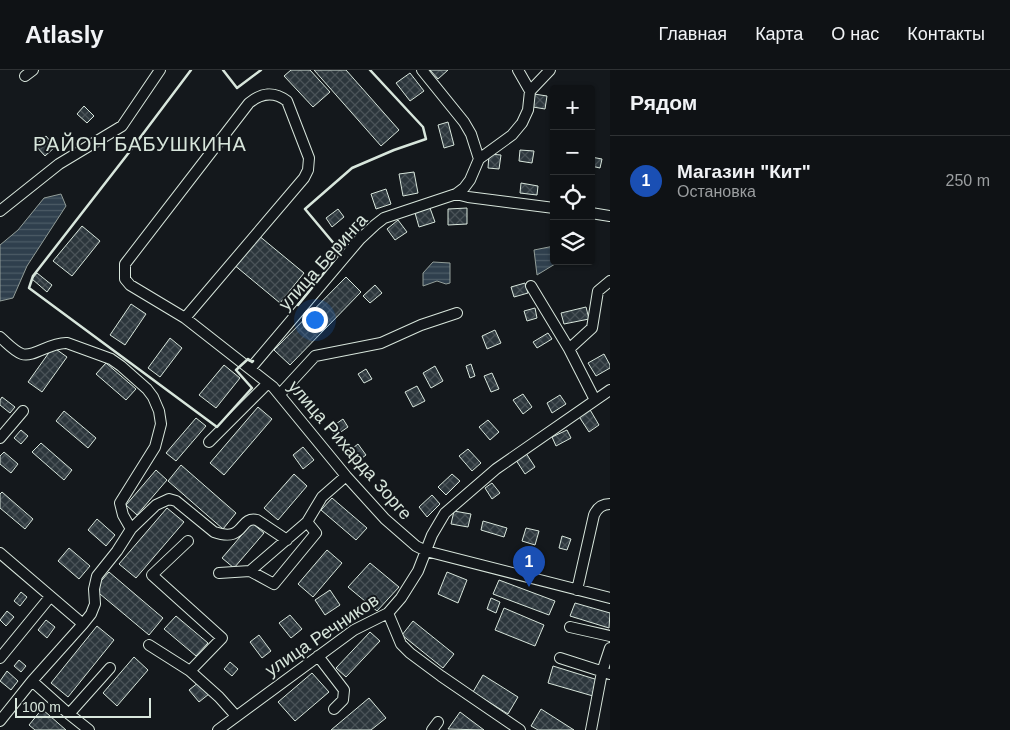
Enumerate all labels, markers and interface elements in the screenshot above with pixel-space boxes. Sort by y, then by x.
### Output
text: Atlasly [25,21,104,48]
text: Главная [659,24,727,44]
text: Карта [755,24,803,44]
text: О нас [831,24,879,44]
text: Контакты [907,24,985,44]
map controls [550,85,595,265]
button: + [550,85,595,130]
text: Рядом [630,91,697,114]
button: − [550,130,595,175]
district label: РАЙОН БАБУШКИНА [33,132,247,155]
text: Магазин "Кит" [677,161,811,182]
text: 1 [642,172,650,189]
text: 250 m [946,172,990,189]
button: locate [550,175,595,220]
text: Остановка [677,183,756,200]
street label: улица Беринга [275,209,372,314]
button: layers [550,220,595,265]
your location [302,307,328,333]
street label: улица Рихарда Зорге [284,376,416,524]
pin: 1 [513,546,545,587]
street label: улица Речников [262,590,382,680]
scale bar [15,695,151,718]
text: 100 m [22,699,61,715]

